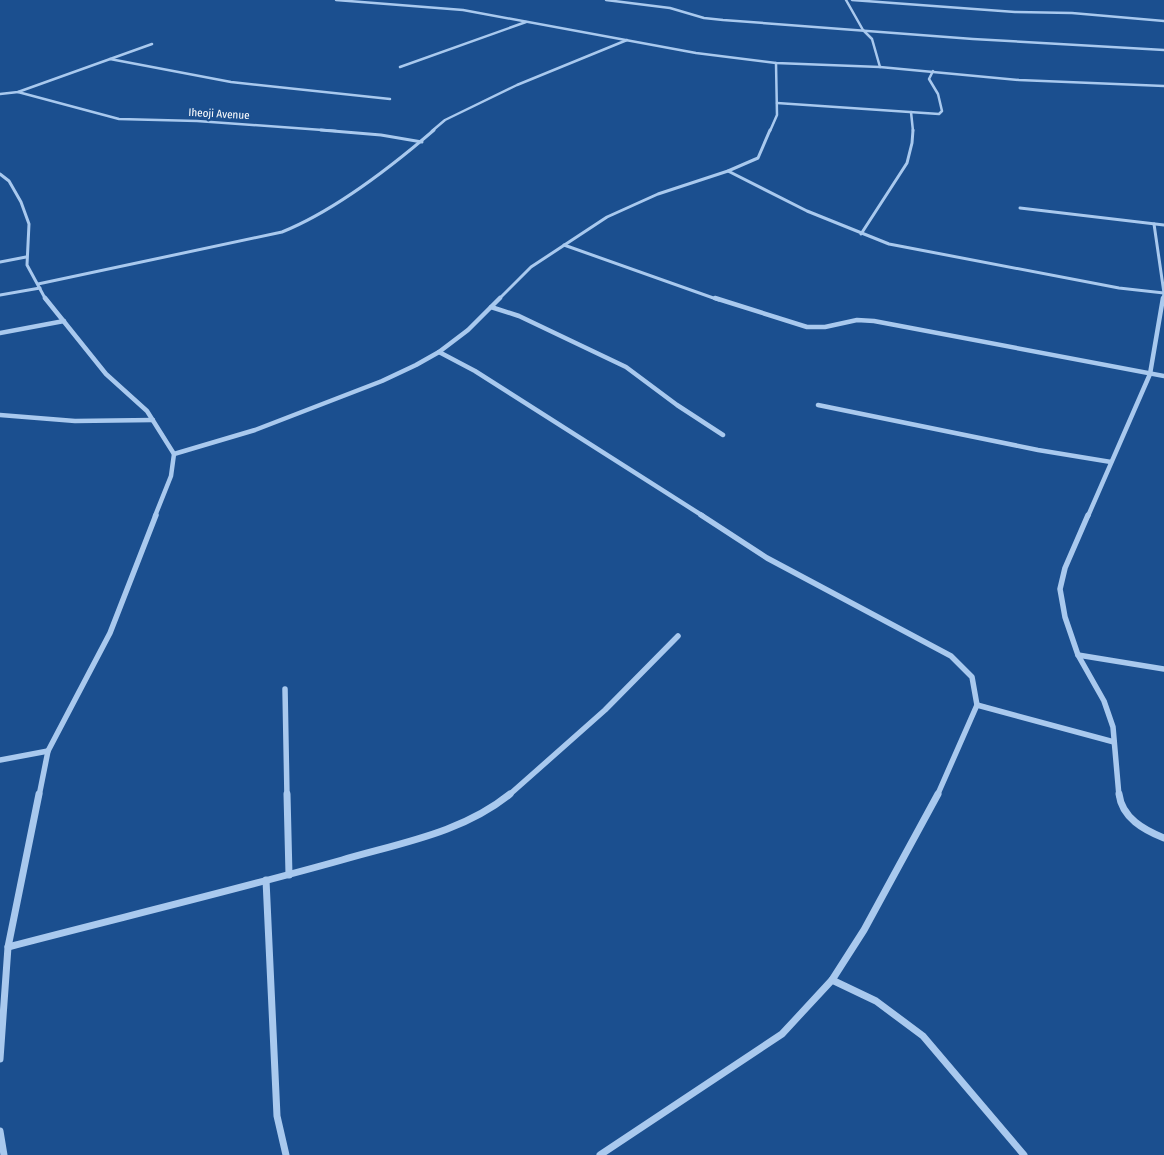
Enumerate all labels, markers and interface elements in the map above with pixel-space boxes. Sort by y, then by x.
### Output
street label: Iheoji Avenue [188,106,250,122]

